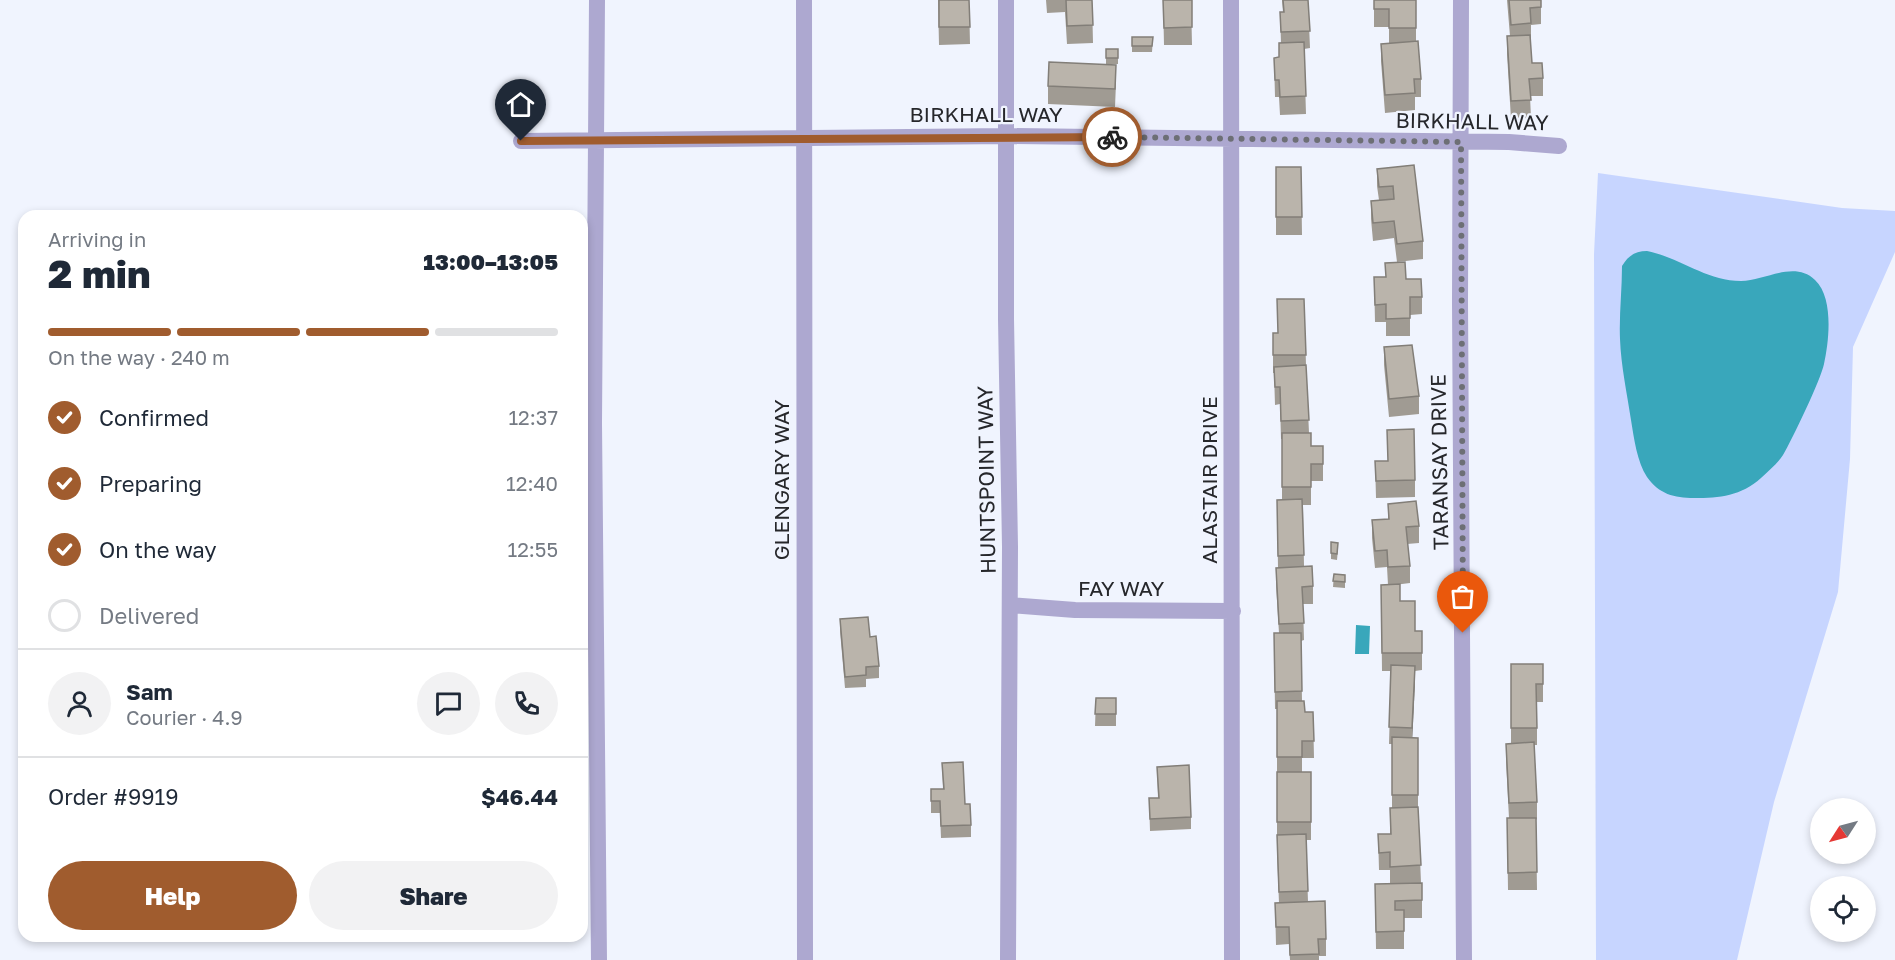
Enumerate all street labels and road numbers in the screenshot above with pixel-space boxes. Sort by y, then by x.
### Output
street label: BIRKHALL WAY [910,101,1063,127]
street label: BIRKHALL WAY [1395,107,1549,135]
street label: TARANSAY DRIVE [1424,374,1454,550]
street label: HUNTSPOINT WAY [971,385,1001,574]
street label: ALASTAIR DRIVE [1196,396,1222,564]
street label: GLENGARY WAY [768,399,794,560]
street label: FAY WAY [1078,575,1165,601]

